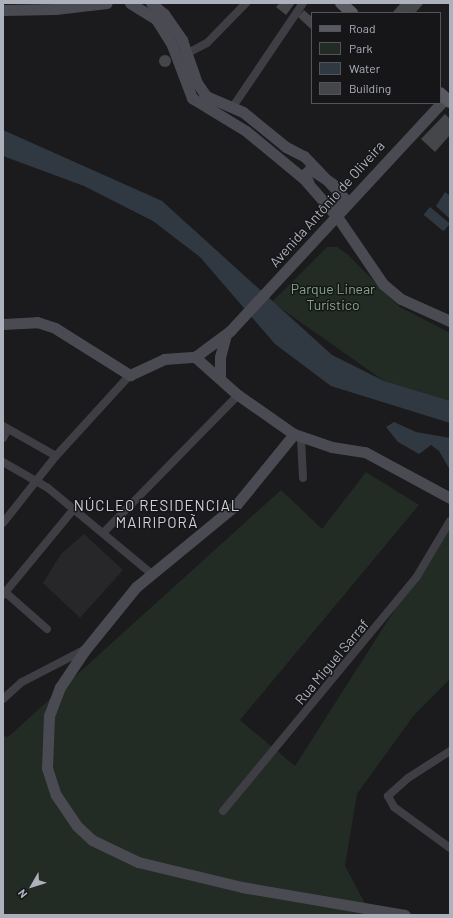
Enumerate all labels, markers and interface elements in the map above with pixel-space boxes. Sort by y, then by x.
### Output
legend [311,12,441,104]
text: Road [349,21,376,35]
text: Park [349,41,373,55]
text: Water [349,61,380,75]
text: Building [349,81,391,95]
street label: Avenida Antônio de Oliveira [266,138,388,270]
park label: Parque Linear Turístico [291,281,375,314]
district label: NÚCLEO RESIDENCIAL MAIRIPORÃ [74,496,240,531]
street label: Rua Miguel Sarraf [292,616,372,708]
north arrow [12,866,52,906]
text: N [15,887,30,901]

